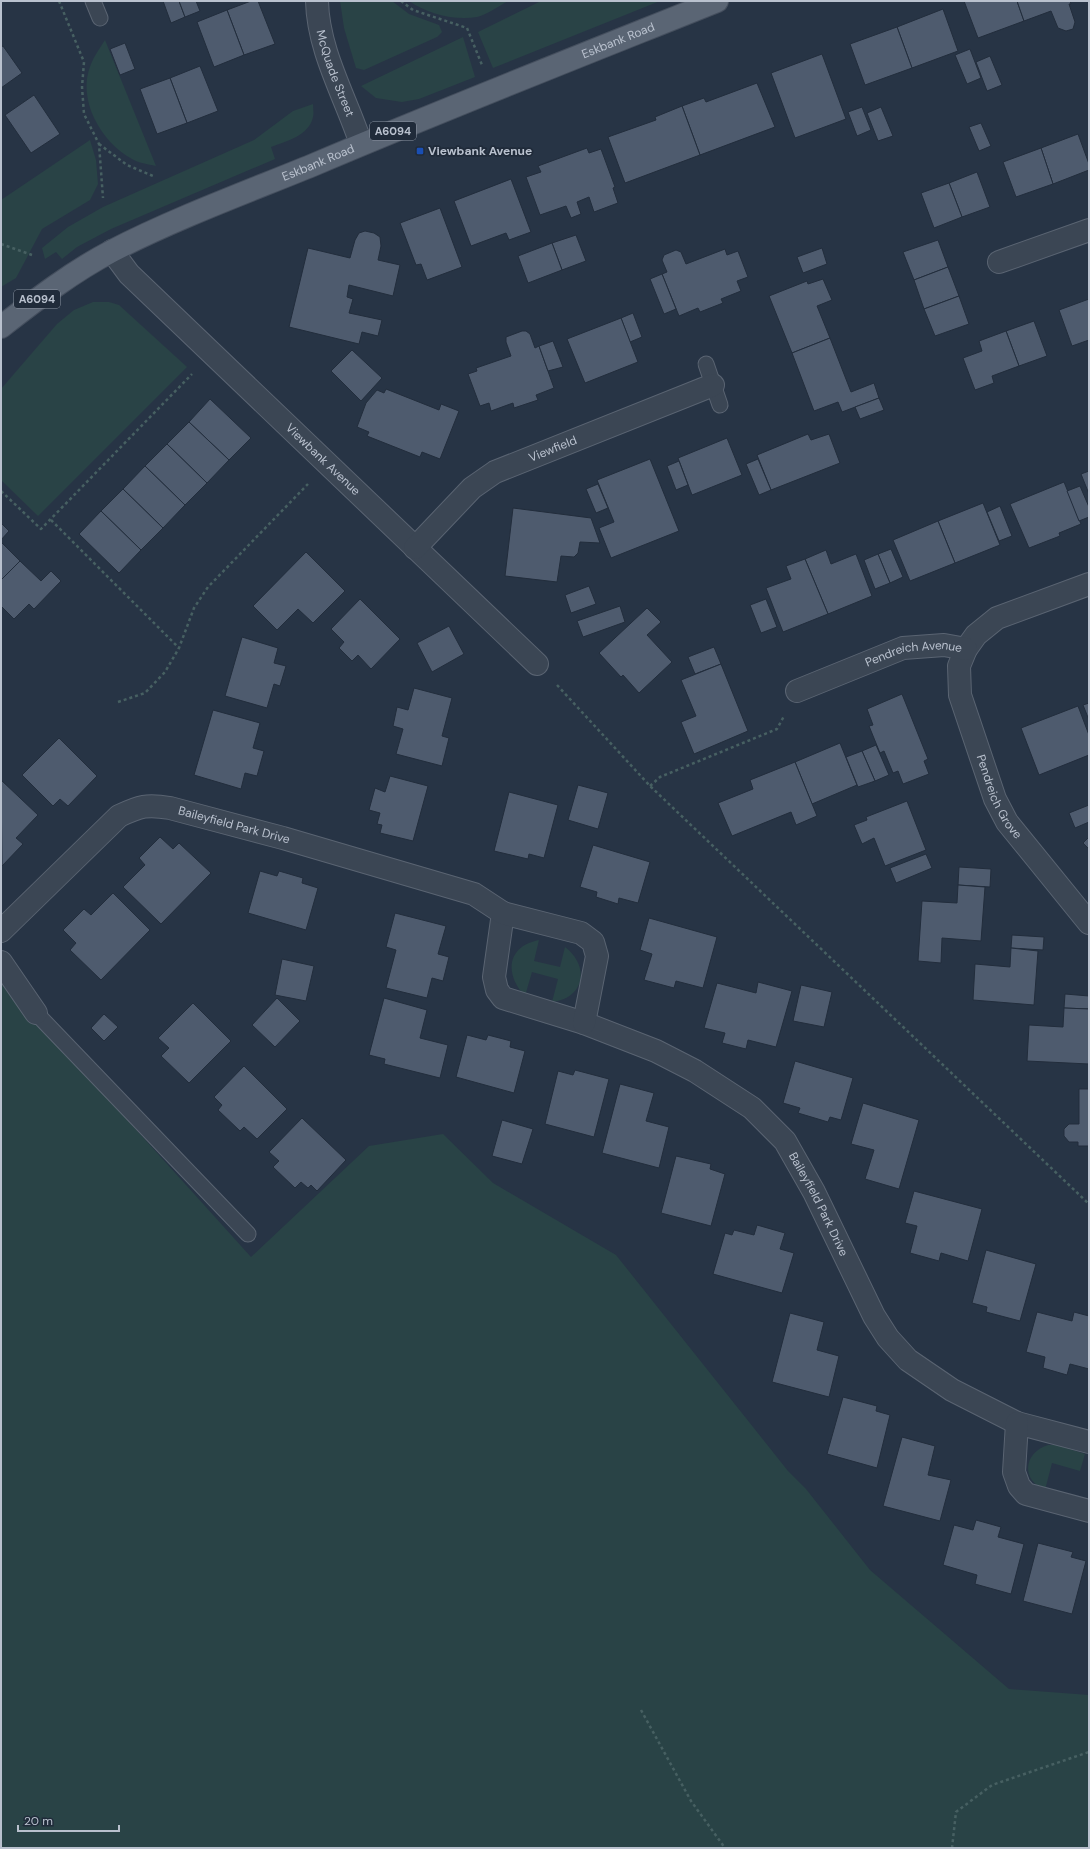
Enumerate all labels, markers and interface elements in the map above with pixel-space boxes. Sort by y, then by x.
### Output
street label: Eskbank Road [579,19,657,62]
street label: McQuade Street [313,28,358,119]
road number: A6094 [370,122,416,140]
street label: Eskbank Road [280,140,357,185]
place label: Viewbank Avenue [428,143,532,159]
marker: Viewbank Avenue [415,146,425,156]
road number: A6094 [14,290,60,308]
street label: Viewbank Avenue [282,420,364,499]
street label: Viewfield [526,432,579,466]
street label: Pendreich Avenue [863,637,964,671]
street label: Pendreich Grove [973,753,1026,842]
street label: Baileyfield Park Drive [176,803,292,848]
street label: Baileyfield Park Drive [785,1149,852,1259]
scale bar [18,1807,119,1833]
text: 20 m [24,1813,53,1829]

